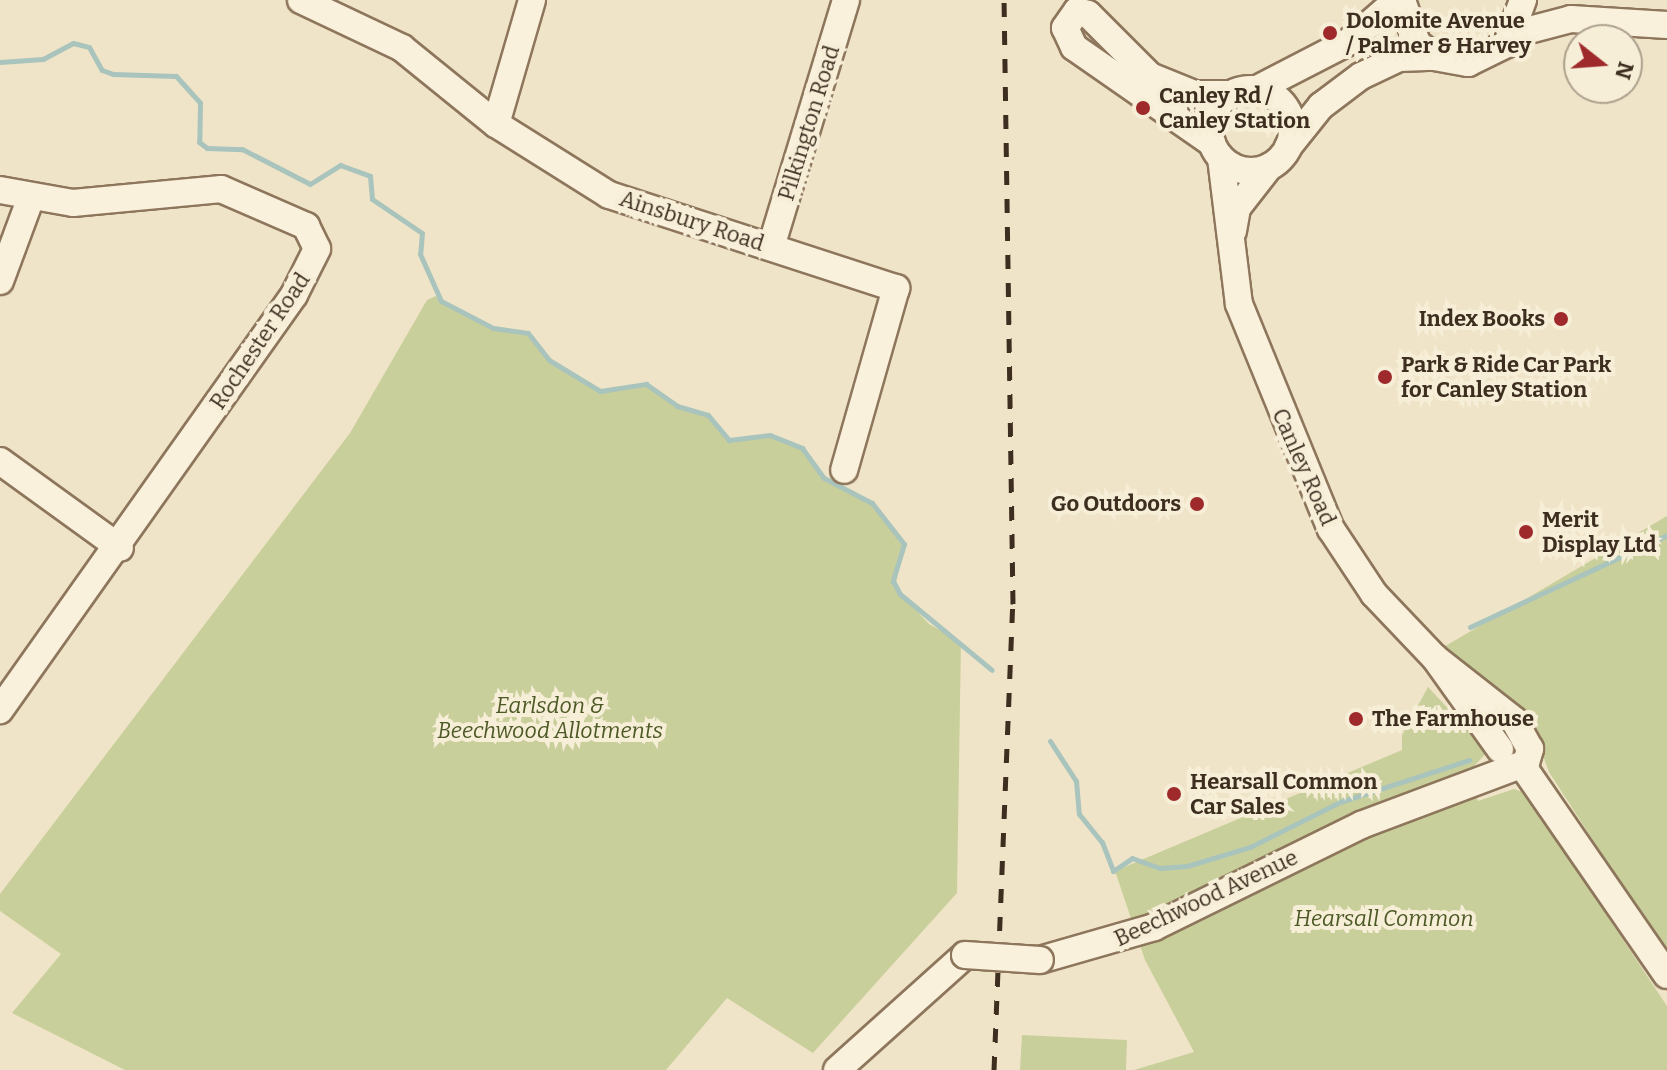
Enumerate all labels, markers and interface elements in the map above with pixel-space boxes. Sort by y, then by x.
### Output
place label: Dolomite Avenue / Palmer & Harvey [1346,7,1531,58]
marker: Dolomite Avenue / Palmer & Harvey [1321,24,1339,42]
north arrow [1563,24,1643,104]
street label: Pilkington Road [773,42,845,204]
text: N [1609,59,1640,83]
place label: Canley Rd / Canley Station [1159,82,1310,134]
marker: Canley Rd / Canley Station [1134,99,1152,117]
street label: Ainsbury Road [616,185,768,257]
street label: Rochester Road [205,268,315,414]
place label: Index Books [1419,306,1545,332]
marker: Index Books [1552,310,1570,328]
place label: Park & Ride Car Park for Canley Station [1401,351,1611,402]
marker: Park & Ride Car Park for Canley Station [1376,368,1394,386]
street label: Canley Road [1266,404,1342,530]
place label: Go Outdoors [1051,491,1181,517]
marker: Go Outdoors [1188,495,1206,513]
place label: Merit Display Ltd [1542,506,1657,558]
marker: Merit Display Ltd [1517,523,1535,541]
park label: Earlsdon & Beechwood Allotments [437,692,663,744]
place label: The Farmhouse [1372,706,1534,732]
marker: The Farmhouse [1347,710,1365,728]
place label: Hearsall Common Car Sales [1190,768,1377,820]
marker: Hearsall Common Car Sales [1165,785,1183,803]
street label: Beechwood Avenue [1110,844,1302,952]
park label: Hearsall Common [1294,906,1474,932]

